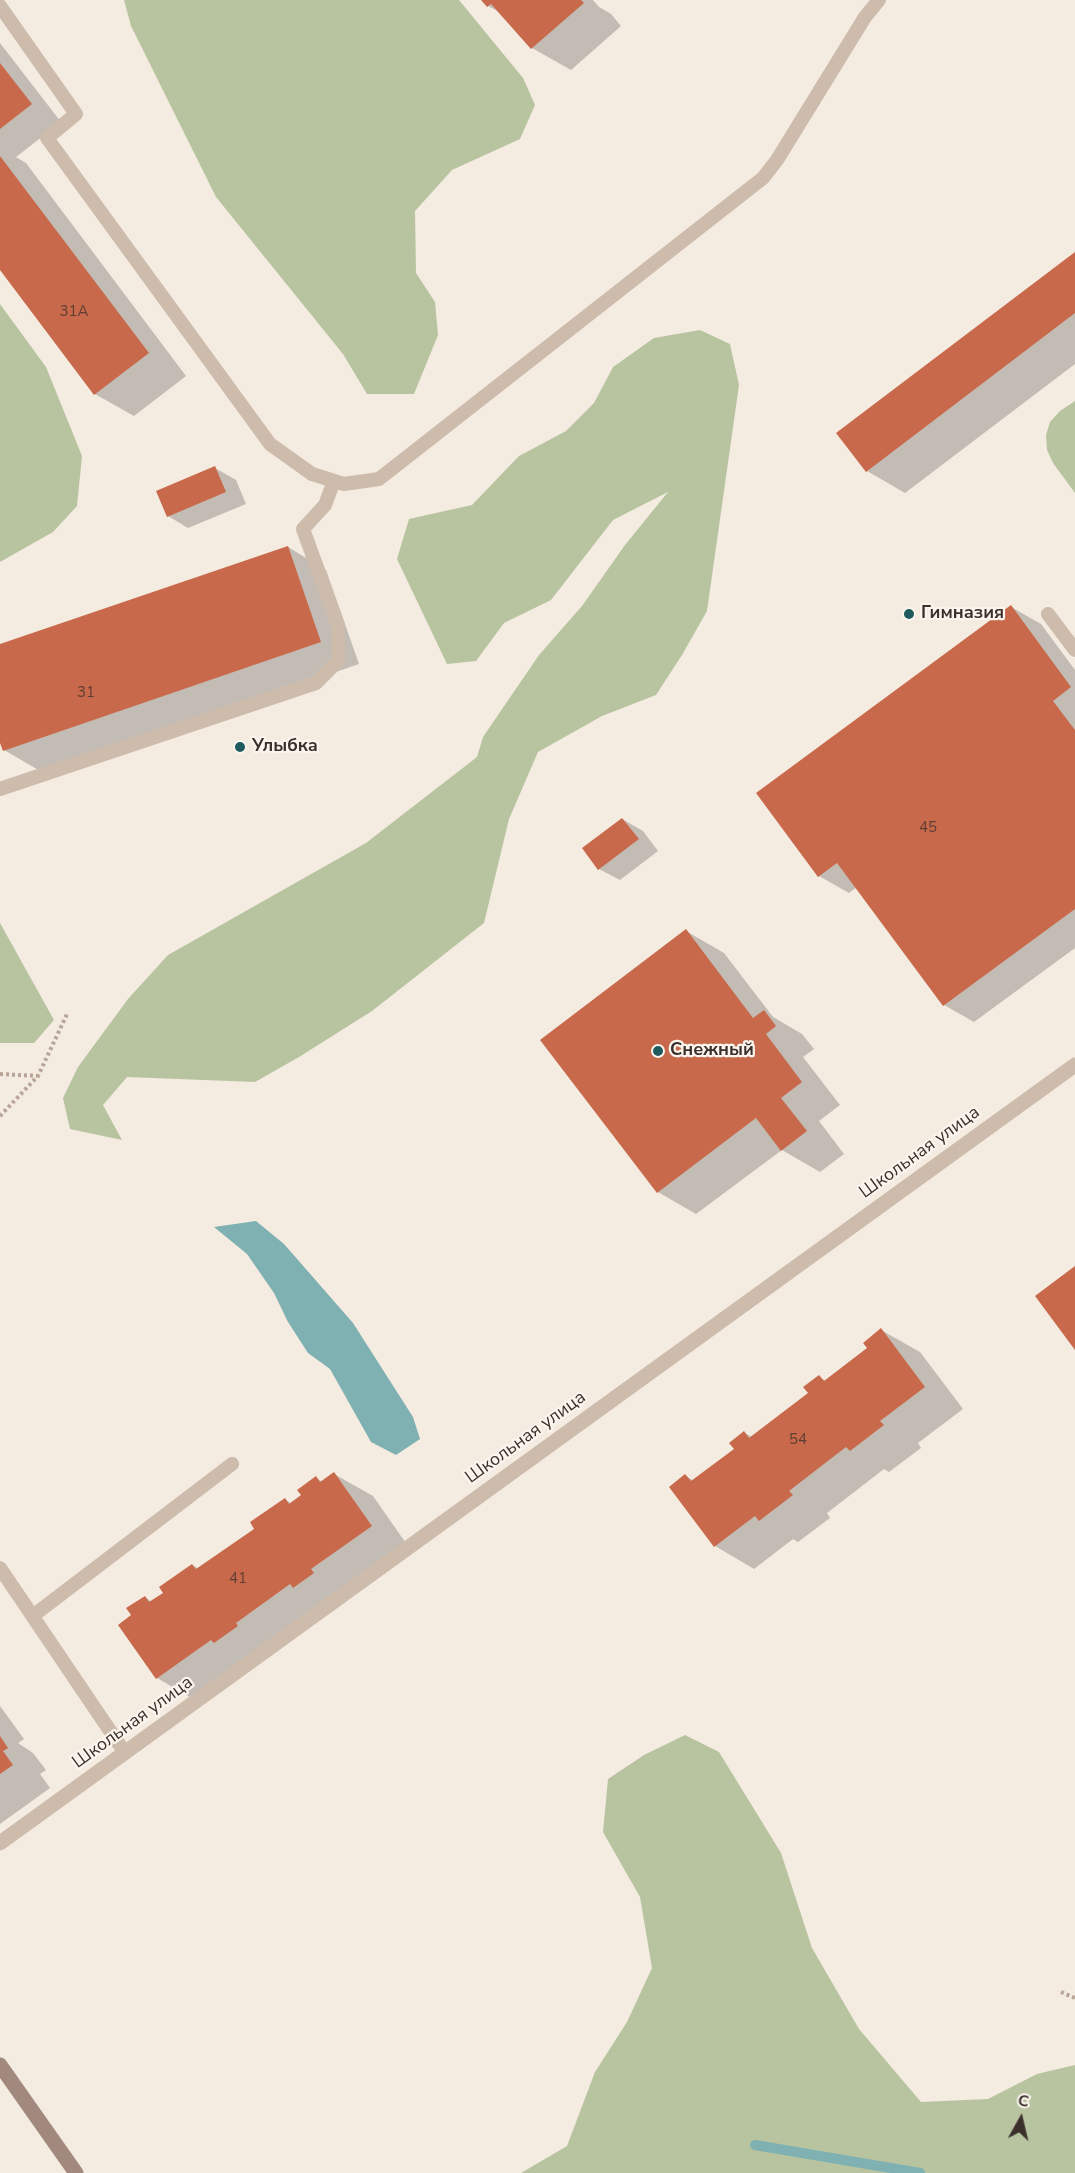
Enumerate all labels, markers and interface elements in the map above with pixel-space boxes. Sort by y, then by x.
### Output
house number: 31А [60,303,88,321]
place label: Гимназия [921,603,1004,625]
marker: Гимназия [902,607,916,621]
house number: 31 [77,684,95,702]
place label: Улыбка [252,736,318,758]
marker: Улыбка [233,740,247,754]
house number: 45 [919,819,937,837]
place label: Снежный [670,1040,754,1062]
marker: Снежный [651,1044,665,1058]
street label: Школьная улица [856,1102,984,1204]
street label: Школьная улица [462,1387,590,1489]
house number: 54 [789,1431,807,1449]
house number: 41 [229,1570,247,1588]
street label: Школьная улица [69,1672,197,1774]
north arrow [991,2089,1051,2149]
text: С [1017,2090,1030,2113]

